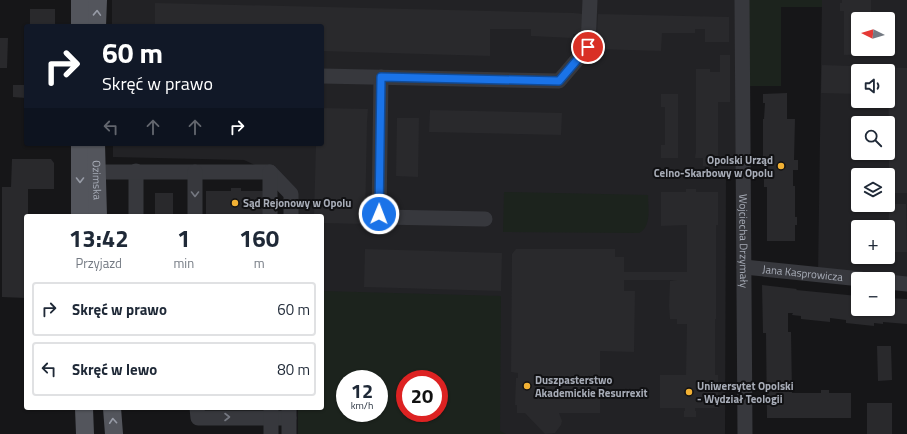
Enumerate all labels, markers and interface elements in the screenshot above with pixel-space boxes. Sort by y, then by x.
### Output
one-way arrow [93,10,102,16]
north arrow [851,12,895,56]
map controls [851,12,895,316]
pin [571,30,605,64]
text: 60 m [102,31,163,74]
icon: arrive [577,36,599,58]
icon: right [36,40,88,92]
button: sound [851,64,895,108]
text: Skręć w prawo [102,70,213,97]
icon: left [100,116,122,138]
icon: ahead [142,116,164,138]
icon: ahead [184,116,206,138]
icon: right [226,116,248,138]
button: search [851,116,895,160]
place label: Opolski Urząd Celno-Skarbowy w Opolu [654,152,773,181]
street label: Ozimska [88,160,106,201]
marker: Opolski Urząd Celno-Skarbowy w Opolu [776,161,786,171]
button: layers [851,168,895,212]
one-way arrow [76,177,84,183]
one-way arrow [191,191,199,197]
position arrow [358,193,400,235]
street label: Wojciecha Drzymały [735,194,752,289]
place label: Sąd Rejonowy w Opolu [243,195,351,211]
marker: Sąd Rejonowy w Opolu [230,198,240,208]
text: 13:42 [69,220,129,256]
text: 1 [177,220,191,256]
text: 160 [239,220,279,256]
button: + [851,220,895,264]
text: Przyjazd [75,253,122,273]
text: min [173,253,194,273]
text: m [254,253,265,273]
street label: Jana Kasprowicza [762,261,844,285]
button: − [851,272,895,316]
icon: right [38,298,60,320]
text: Skręć w prawo [72,298,167,321]
text: 60 m [277,298,310,321]
icon: left [38,358,60,380]
text: Skręć w lewo [72,358,157,381]
text: 80 m [277,358,310,381]
speed limit sign: 20 [396,370,448,422]
place label: Duszpasterstwo Akademickie Resurrexit [535,372,648,401]
text: 12 [351,375,373,406]
place label: Uniwersytet Opolski - Wydział Teologii [697,378,794,407]
marker: Duszpasterstwo Akademickie Resurrexit [522,381,532,391]
marker: Uniwersytet Opolski - Wydział Teologii [684,387,694,397]
text: km/h [351,398,373,413]
one-way arrow [224,413,230,421]
one-way arrow [108,418,117,424]

